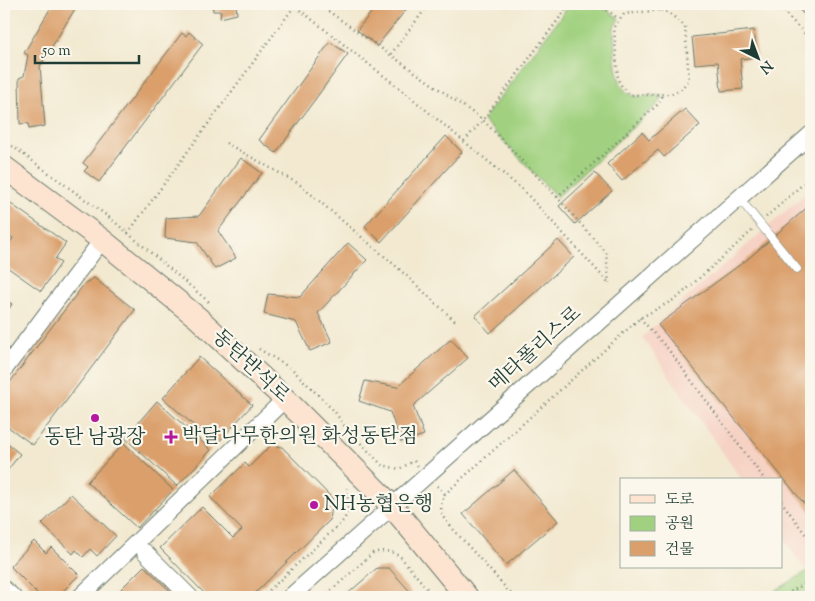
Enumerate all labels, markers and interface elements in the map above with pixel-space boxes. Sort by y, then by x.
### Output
scale bar [35,32,139,64]
north arrow [732,32,782,82]
text: 50 m [41,41,71,62]
text: N [755,55,776,77]
street label: 메타폴리스로 [483,300,589,400]
street label: 동탄반석로 [205,323,295,411]
marker: 동탄 남광장 [89,412,101,424]
place label: 박달나무한의원 화성동탄점 [182,423,418,452]
place label: 동탄 남광장 [45,424,146,453]
marker: 박달나무한의원 화성동탄점 [164,430,178,444]
legend [620,478,782,568]
text: 도로 [665,490,694,511]
place label: NH농협은행 [324,491,433,520]
marker: NH농협은행 [308,499,320,511]
text: 공원 [665,514,694,535]
text: 건물 [665,540,694,561]

